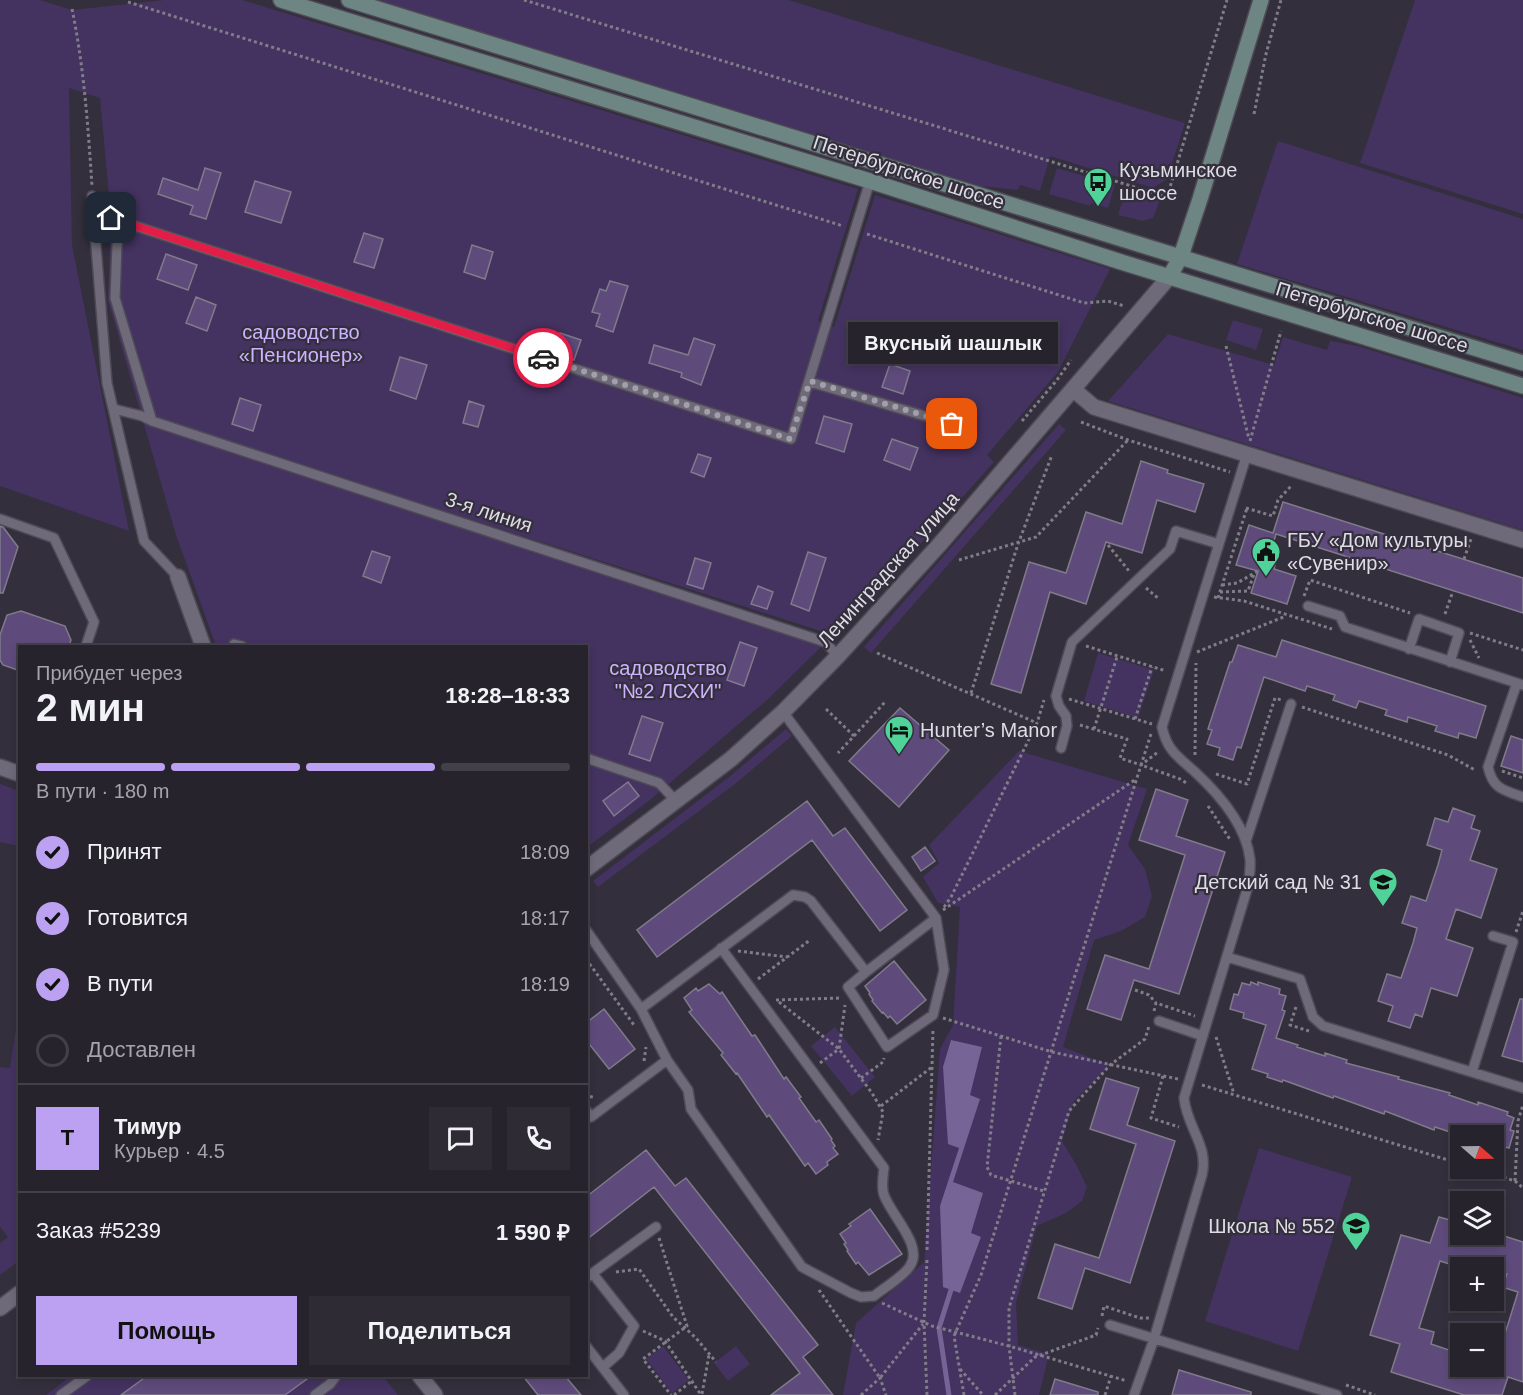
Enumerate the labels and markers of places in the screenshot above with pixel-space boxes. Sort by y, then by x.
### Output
place label: Кузьминское шоссе [1119,159,1237,204]
bus stop icon: Кузьминское шоссе [1082,166,1114,208]
pin [85,192,136,243]
callout: Вкусный шашлык [847,322,1057,364]
pin [926,398,977,449]
place label: ГБУ «Дом культуры «Сувенир» [1287,529,1468,574]
public building icon: ГБУ «Дом культуры «Сувенир» [1250,536,1282,578]
hotel icon: Hunter’s Manor [883,714,915,756]
place label: Hunter’s Manor [920,719,1057,741]
school or university icon: Детский сад № 31 [1367,866,1399,908]
place label: Детский сад № 31 [1195,871,1362,893]
school or university icon: Школа № 552 [1340,1210,1372,1252]
place label: Школа № 552 [1208,1215,1335,1237]

